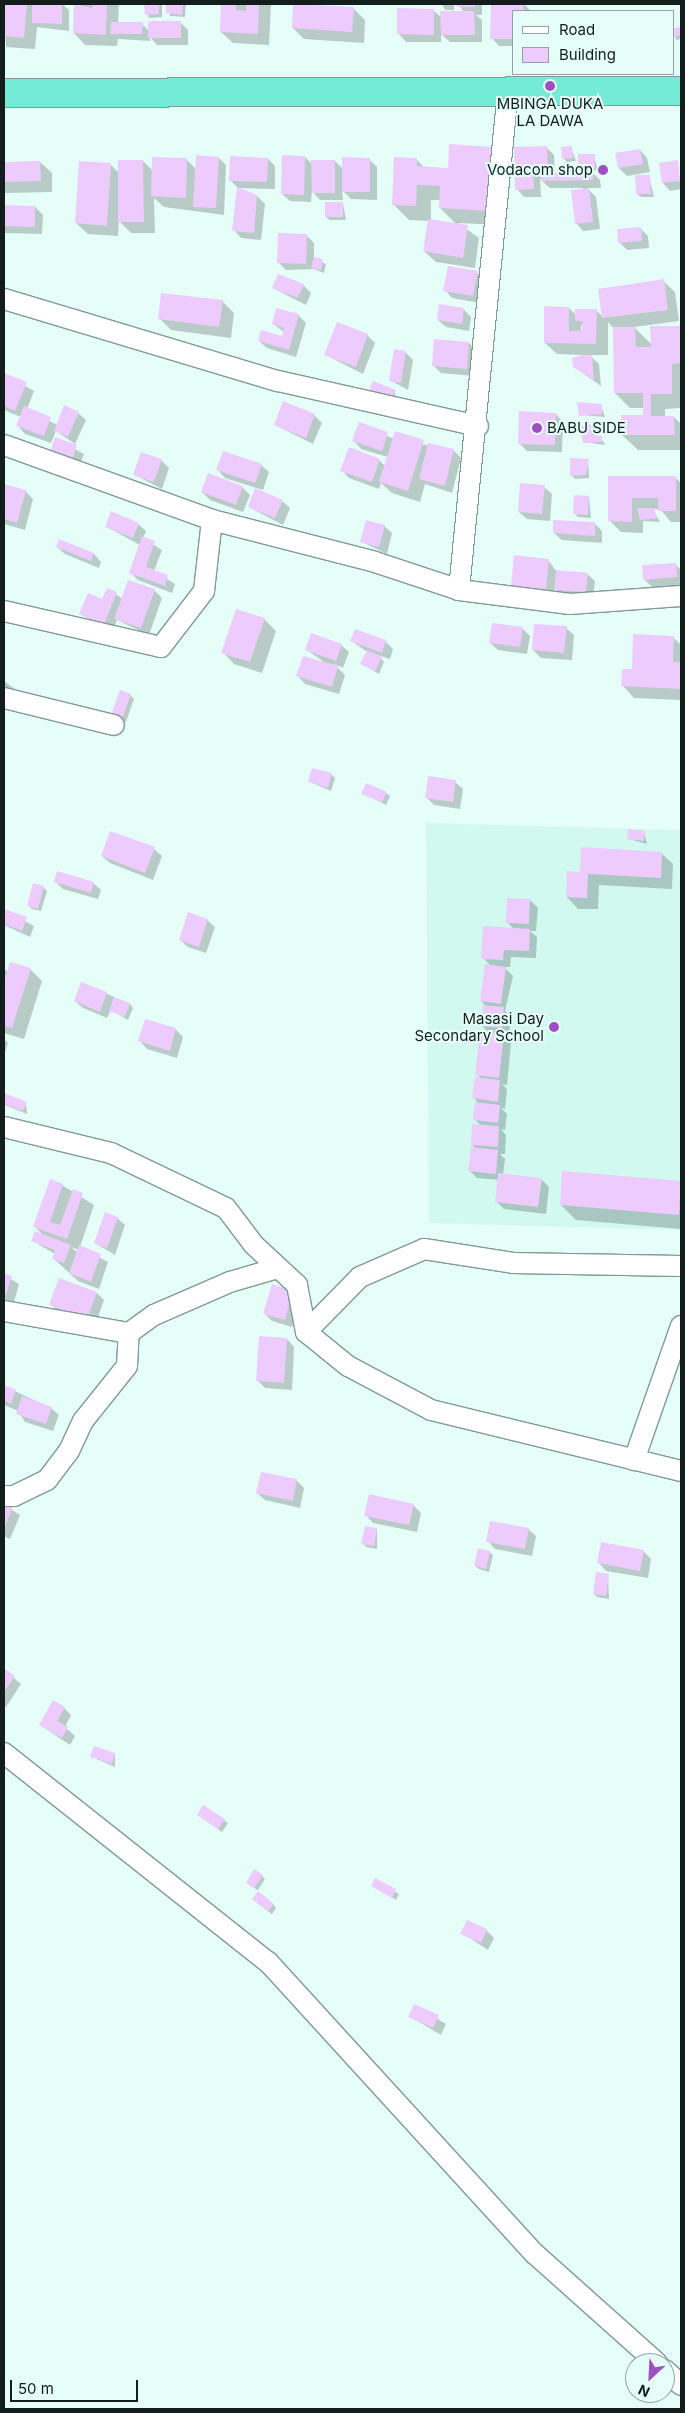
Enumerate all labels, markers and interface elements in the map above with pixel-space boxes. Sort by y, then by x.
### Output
legend [512,10,675,75]
text: Road [559,20,595,39]
text: Building [559,45,616,64]
marker: MBINGA DUKA LA DAWA [544,80,556,92]
place label: MBINGA DUKA LA DAWA [497,94,603,129]
place label: Vodacom shop [487,161,593,179]
marker: Vodacom shop [597,164,609,176]
place label: BABU SIDE [547,419,626,437]
marker: BABU SIDE [531,422,543,434]
place label: Masasi Day Secondary School [414,1009,544,1044]
marker: Masasi Day Secondary School [548,1021,560,1033]
north arrow [625,2353,675,2403]
scale bar [12,2370,140,2402]
text: 50 m [18,2379,54,2398]
text: N [635,2381,652,2401]

